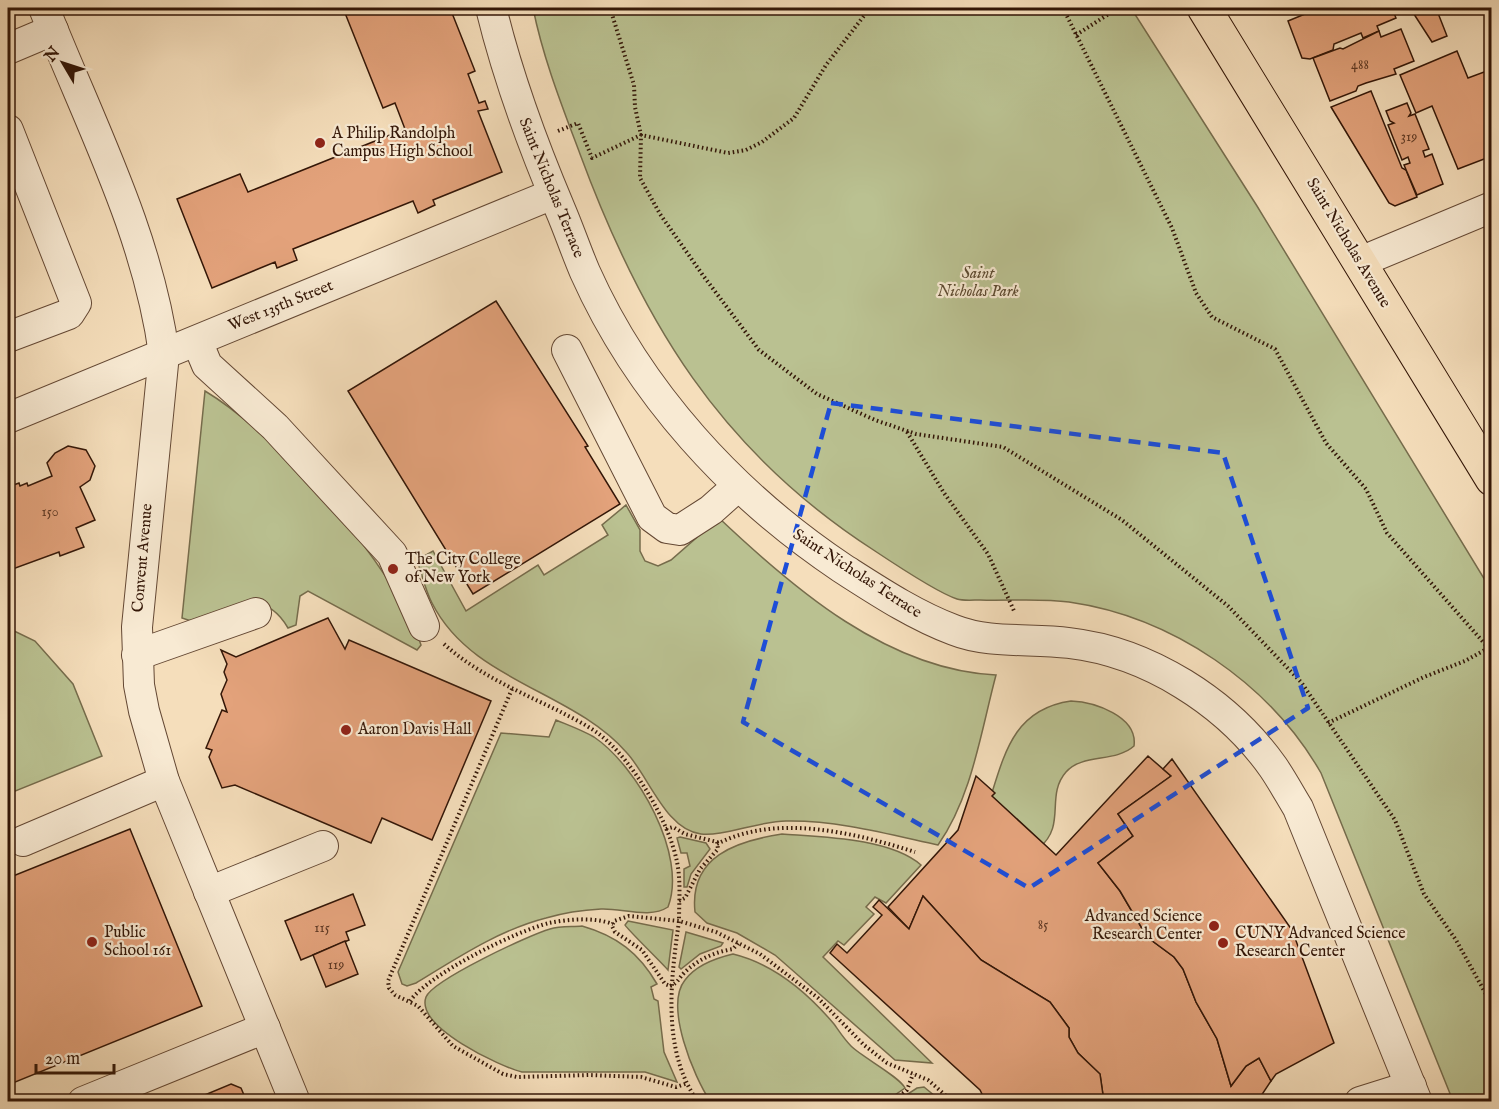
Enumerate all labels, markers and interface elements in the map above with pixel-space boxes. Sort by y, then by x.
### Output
north arrow [33,33,93,93]
text: N [40,43,65,67]
house number: 488 [1351,56,1369,74]
street label: Saint Nicholas Terrace [514,115,588,261]
place label: A Philip Randolph Campus High School [331,124,473,162]
house number: 319 [1401,128,1417,146]
marker: A Philip Randolph Campus High School [313,136,327,150]
street label: Saint Nicholas Avenue [1301,174,1395,312]
park label: Saint Nicholas Park [937,264,1019,302]
street label: West 135th Street [226,276,337,336]
house number: 150 [41,503,59,521]
street label: Convent Avenue [128,503,158,613]
street label: Saint Nicholas Terrace [789,525,925,623]
place label: The City College of New York [405,550,521,588]
marker: The City College of New York [386,562,400,576]
place label: Aaron Davis Hall [357,720,472,740]
marker: Aaron Davis Hall [339,723,353,737]
place label: Advanced Science Research Center [1084,907,1202,945]
house number: 85 [1038,916,1048,934]
house number: 115 [314,919,330,937]
marker: Advanced Science Research Center [1207,919,1221,933]
place label: Public School 161 [104,923,171,961]
place label: CUNY Advanced Science Research Center [1235,924,1406,962]
marker: Public School 161 [85,935,99,949]
marker: CUNY Advanced Science Research Center [1216,936,1230,950]
house number: 119 [328,956,344,974]
scale bar [36,1037,114,1075]
text: 20 m [45,1048,80,1071]

